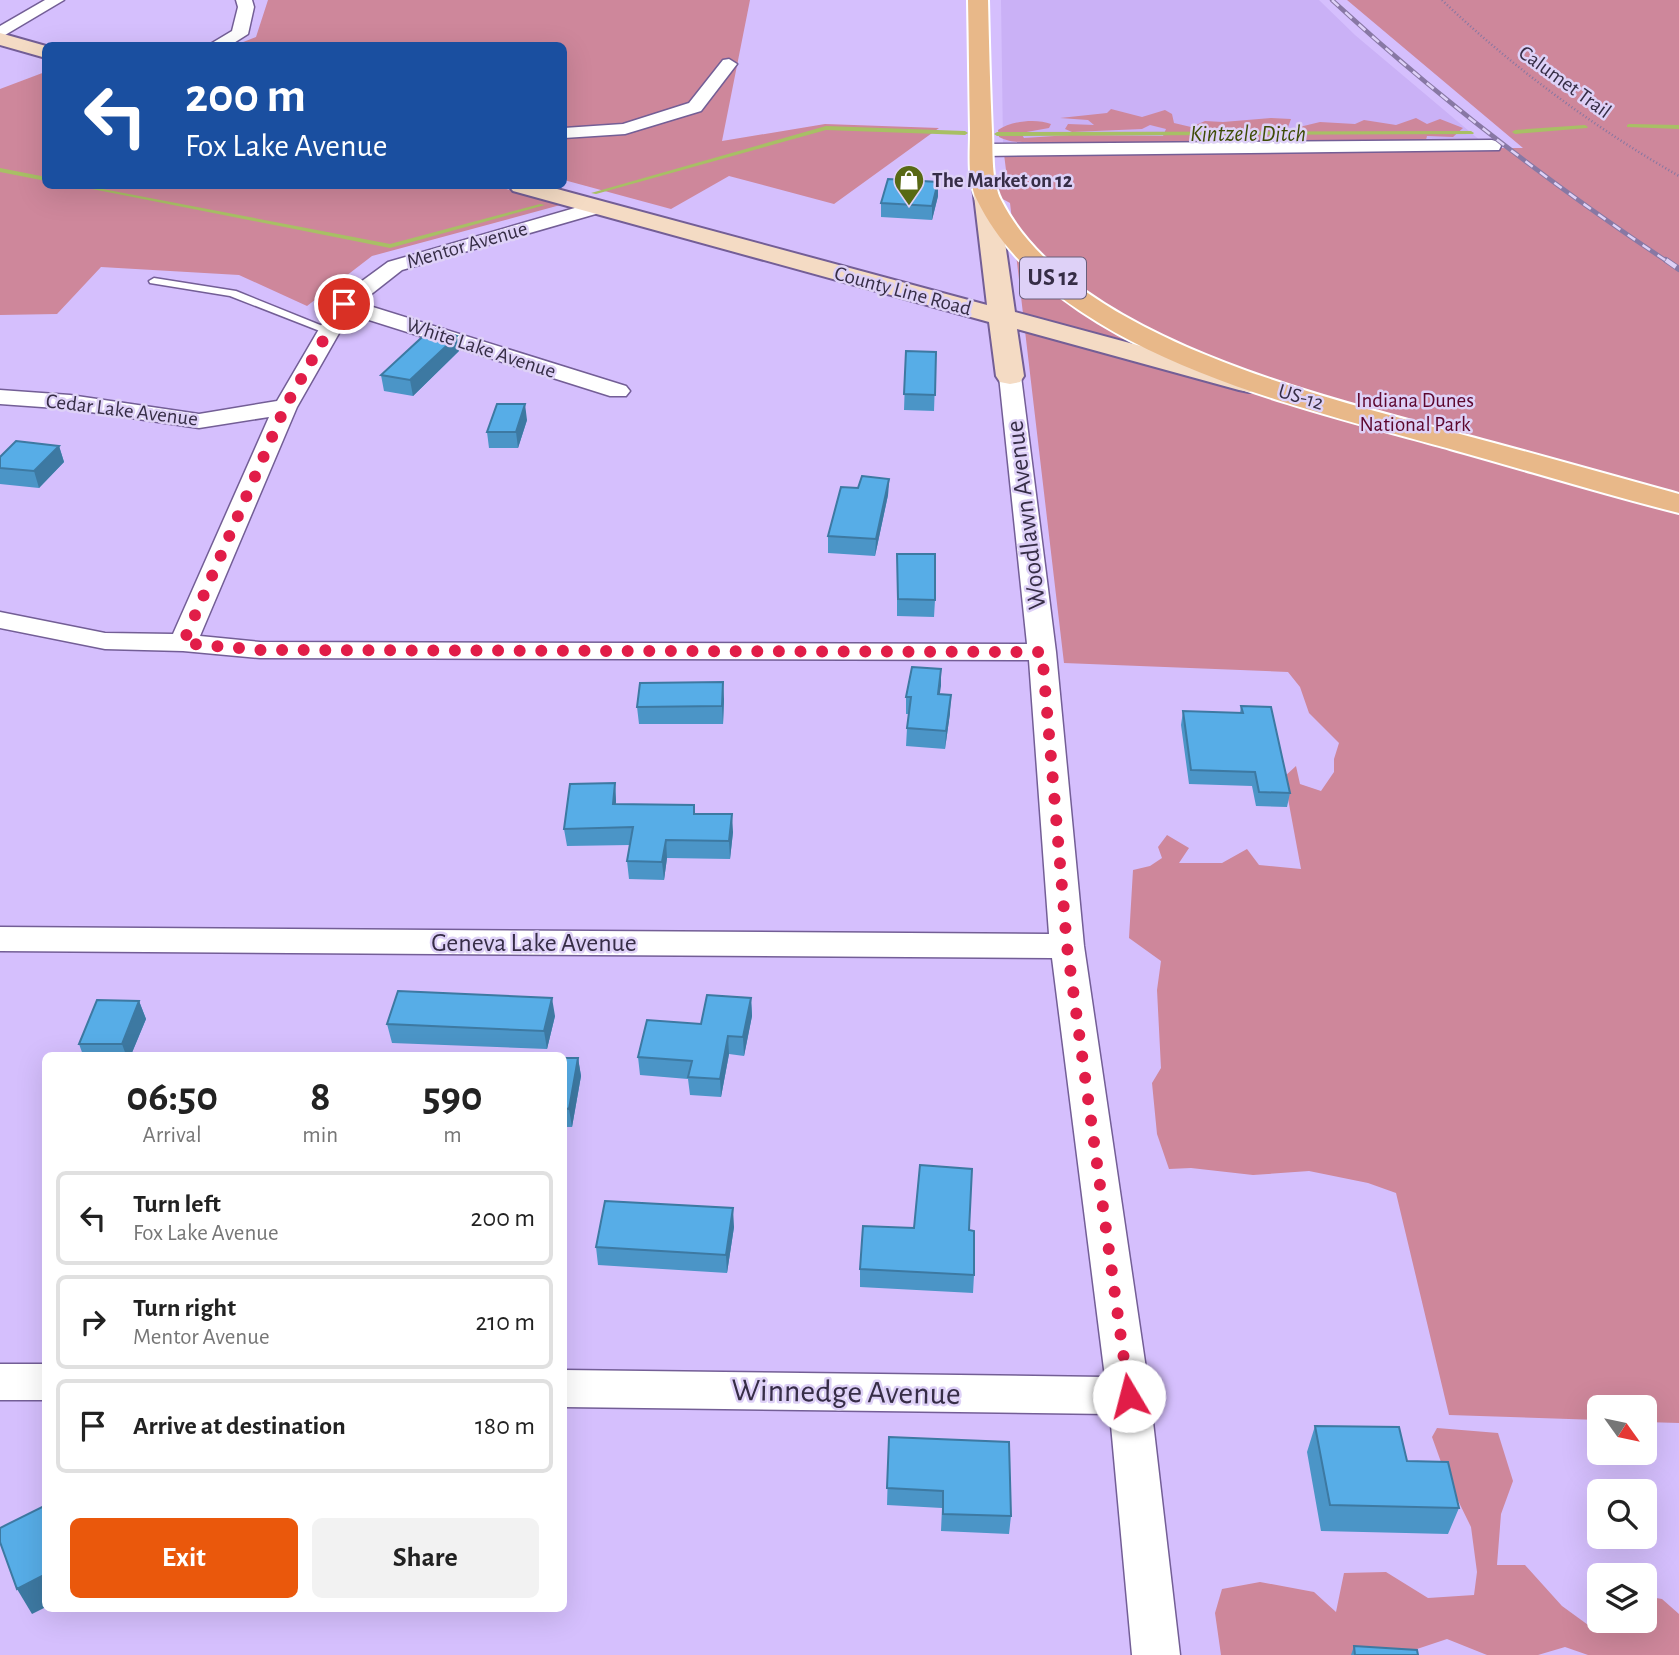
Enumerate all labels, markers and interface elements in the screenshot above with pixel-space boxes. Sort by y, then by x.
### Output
street label: Calumet Trail [1515,42,1615,122]
icon: left [70,70,161,161]
text: 200 m [185,72,306,121]
water label: Kintzele Ditch [1190,123,1306,146]
text: Fox Lake Avenue [185,130,388,162]
shop icon: The Market on 12 [892,163,926,207]
place label: The Market on 12 [932,170,1073,191]
street label: Mentor Avenue [404,218,530,272]
road number: US 12 [1020,258,1086,298]
street label: County Line Road [832,263,974,319]
pin [314,274,374,334]
icon: arrive [325,285,363,323]
street label: White Lake Avenue [404,314,558,382]
street label: US-12 [1276,380,1326,414]
street label: Cedar Lake Avenue [45,390,199,430]
park label: Indiana Dunes National Park [1356,390,1474,435]
street label: Woodlawn Avenue [1002,419,1050,611]
street label: Geneva Lake Avenue [431,930,637,956]
text: 06:50 [126,1076,218,1118]
text: 8 [310,1076,331,1118]
text: 590 [422,1076,483,1118]
text: Arrival [143,1124,202,1147]
text: min [302,1124,338,1147]
text: m [443,1124,462,1147]
text: Turn left [133,1191,221,1217]
icon: left [74,1199,112,1237]
text: 200 m [471,1205,535,1231]
text: Fox Lake Avenue [133,1222,279,1245]
text: Turn right [133,1295,236,1321]
icon: right [74,1303,112,1341]
text: 210 m [475,1309,535,1335]
text: Mentor Avenue [133,1326,270,1349]
position arrow [1092,1359,1166,1433]
street label: Winnedge Avenue [731,1374,961,1410]
north arrow [1587,1395,1657,1465]
map controls [1587,1395,1657,1633]
icon: arrive [74,1407,112,1445]
text: Arrive at destination [133,1413,346,1439]
text: 180 m [475,1413,535,1439]
button: search [1587,1479,1657,1549]
button: Exit [70,1518,298,1598]
button: Share [312,1518,539,1598]
button: layers [1587,1563,1657,1633]

